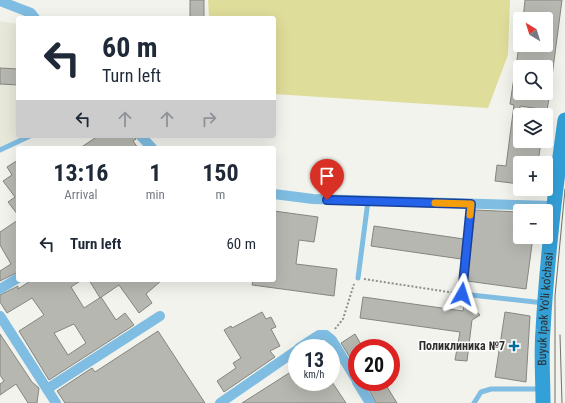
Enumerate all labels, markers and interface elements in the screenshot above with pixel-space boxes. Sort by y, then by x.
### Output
north arrow [513,12,553,52]
map controls [513,12,553,244]
text: 60 m [102,31,158,64]
icon: left [36,32,88,84]
button: search [513,60,553,100]
text: Turn left [102,65,161,86]
icon: left [72,108,94,130]
icon: ahead [114,108,136,130]
icon: ahead [156,108,178,130]
icon: right [198,108,220,130]
button: layers [513,108,553,148]
button: + [513,156,553,196]
text: 13:16 [53,159,108,187]
text: 1 [149,159,161,187]
text: 150 [202,159,239,187]
pin [310,159,344,200]
icon: arrive [316,165,338,187]
text: Arrival [64,187,97,202]
text: min [146,187,165,202]
text: m [216,187,225,202]
button: − [513,204,553,244]
icon: left [36,233,58,255]
text: Turn left [70,235,121,253]
text: 60 m [226,235,256,253]
street label: Buyuk Ipak Yo'li ko'chasi [535,252,556,366]
position arrow [441,273,483,315]
speed limit sign: 20 [348,339,400,391]
place label: Поликлиника №7 [419,339,505,353]
marker: Поликлиника №7 [508,340,520,352]
text: 13 [304,348,324,372]
text: km/h [304,369,324,380]

